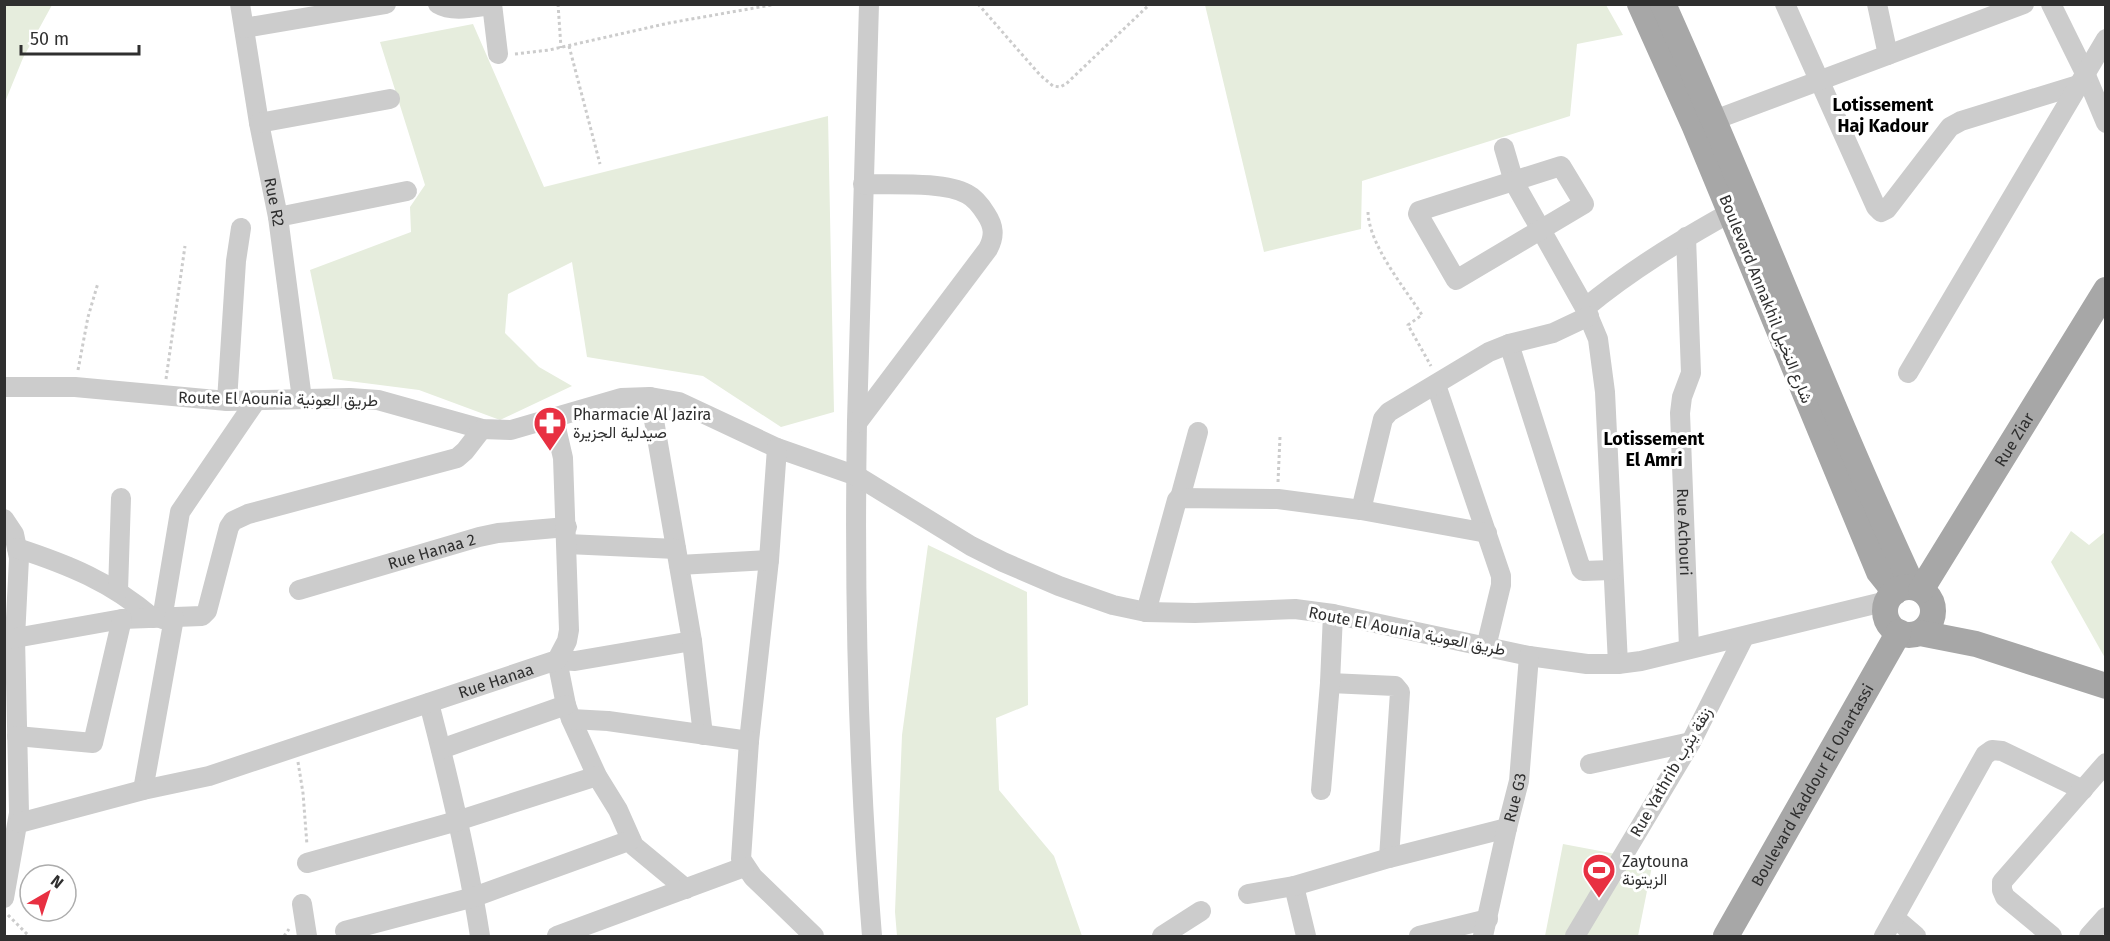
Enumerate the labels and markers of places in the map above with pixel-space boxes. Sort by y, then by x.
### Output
pharmacy icon: Pharmacie Al Jazira صيدلية الجزيرة [532,405,568,452]
place label: Pharmacie Al Jazira صيدلية الجزيرة [573,405,711,443]
sports icon: Zaytouna الزيتونة [1581,852,1617,899]
place label: Zaytouna الزيتونة [1622,852,1689,890]

